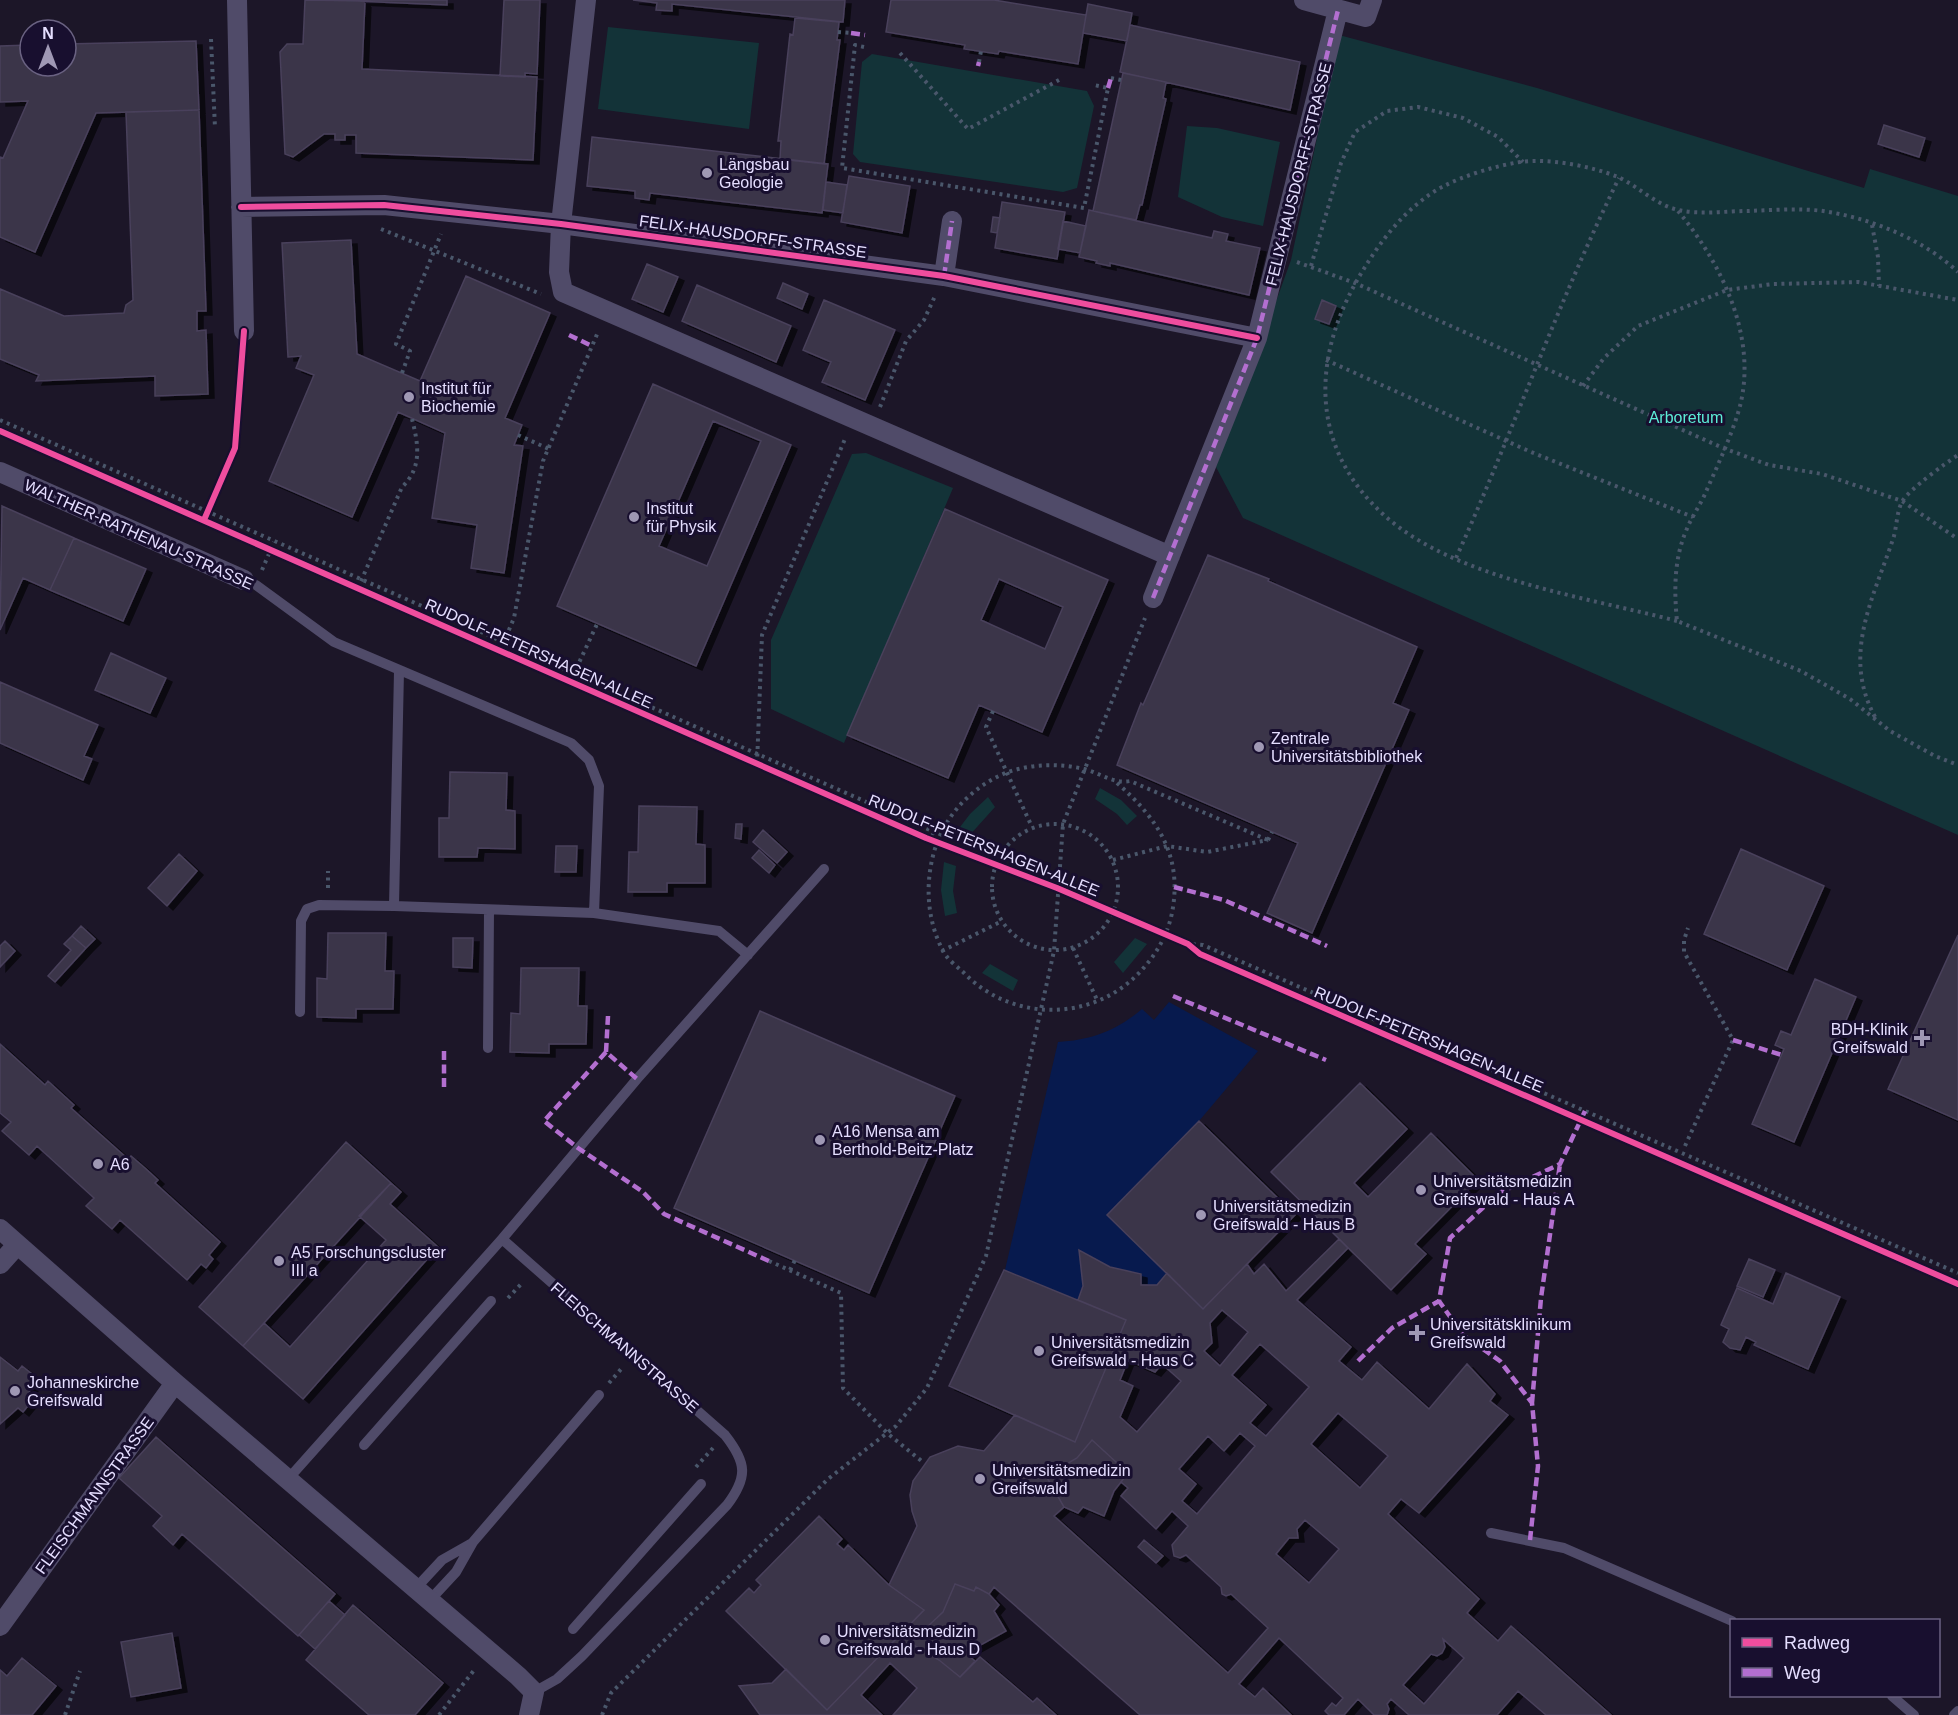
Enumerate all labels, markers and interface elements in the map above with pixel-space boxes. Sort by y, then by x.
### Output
north arrow [18,18,78,78]
text: N [42,25,54,42]
street label: FELIX-HAUSDORFF-STRASSE [1262,61,1334,287]
place label: Längsbau Geologie [719,156,789,191]
marker: Längsbau Geologie [700,166,714,180]
street label: FELIX-HAUSDORFF-STRASSE [638,212,868,261]
place label: Institut für Biochemie [421,380,496,415]
marker: Institut für Biochemie [402,390,416,404]
park label: Arboretum [1649,409,1723,426]
street label: WALTHER-RATHENAU-STRASSE [22,476,256,593]
place label: Institut für Physik [646,500,717,535]
marker: Institut für Physik [627,510,641,524]
street label: RUDOLF-PETERSHAGEN-ALLEE [422,595,655,711]
place label: Zentrale Universitätsbibliothek [1271,730,1423,765]
marker: Zentrale Universitätsbibliothek [1252,740,1266,754]
street label: RUDOLF-PETERSHAGEN-ALLEE [866,791,1102,900]
street label: RUDOLF-PETERSHAGEN-ALLEE [1312,983,1546,1096]
place label: BDH-Klinik Greifswald [1831,1021,1909,1056]
marker: BDH-Klinik Greifswald [1913,1029,1931,1047]
place label: A16 Mensa am Berthold-Beitz-Platz [832,1123,973,1158]
marker: A16 Mensa am Berthold-Beitz-Platz [813,1133,827,1147]
place label: A6 [110,1156,130,1173]
marker: A6 [91,1157,105,1171]
place label: Universitätsmedizin Greifswald - Haus A [1433,1173,1575,1208]
marker: Universitätsmedizin Greifswald - Haus A [1414,1183,1428,1197]
place label: Universitätsmedizin Greifswald - Haus B [1213,1198,1355,1233]
marker: Universitätsmedizin Greifswald - Haus B [1194,1208,1208,1222]
place label: A5 Forschungscluster III a [291,1244,446,1279]
marker: A5 Forschungscluster III a [272,1254,286,1268]
street label: FLEISCHMANNSTRASSE [548,1279,702,1416]
place label: Universitätsklinikum Greifswald [1430,1316,1571,1351]
marker: Universitätsklinikum Greifswald [1408,1324,1426,1342]
place label: Universitätsmedizin Greifswald - Haus C [1051,1334,1194,1369]
marker: Universitätsmedizin Greifswald - Haus C [1032,1344,1046,1358]
place label: Johanneskirche Greifswald [27,1374,139,1409]
marker: Johanneskirche Greifswald [8,1384,22,1398]
street label: FLEISCHMANNSTRASSE [32,1414,157,1577]
place label: Universitätsmedizin Greifswald [992,1462,1131,1497]
marker: Universitätsmedizin Greifswald [973,1472,987,1486]
legend [1730,1619,1940,1697]
place label: Universitätsmedizin Greifswald - Haus D [837,1623,980,1658]
marker: Universitätsmedizin Greifswald - Haus D [818,1633,832,1647]
text: Radweg [1784,1633,1850,1653]
text: Weg [1784,1663,1821,1683]

